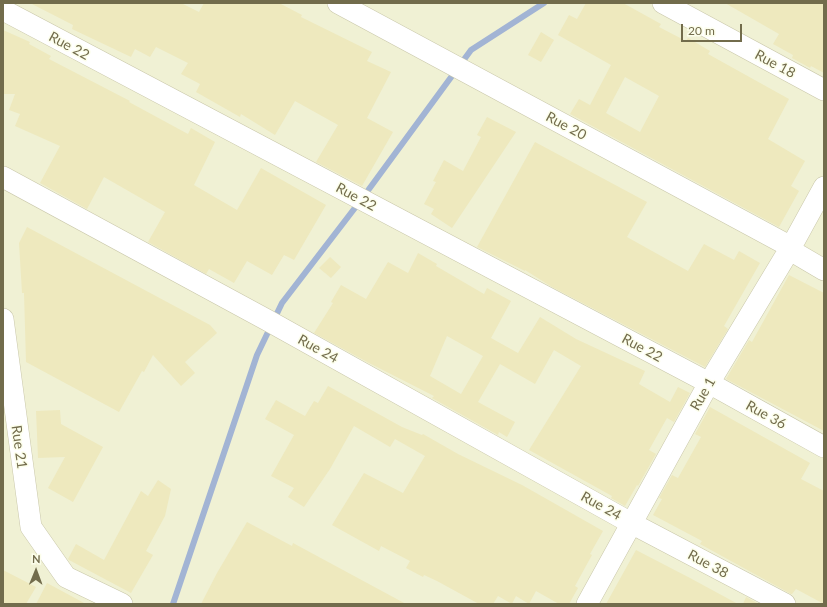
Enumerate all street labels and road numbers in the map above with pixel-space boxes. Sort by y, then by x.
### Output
street label: Rue 22 [46,28,92,64]
street label: Rue 18 [752,46,798,82]
street label: Rue 20 [543,108,589,144]
street label: Rue 22 [333,179,379,215]
street label: Rue 22 [619,330,665,366]
street label: Rue 24 [295,331,341,367]
street label: Rue 1 [687,374,719,414]
street label: Rue 36 [743,397,789,433]
street label: Rue 21 [8,424,30,470]
street label: Rue 24 [578,488,624,524]
street label: Rue 38 [685,546,731,582]

